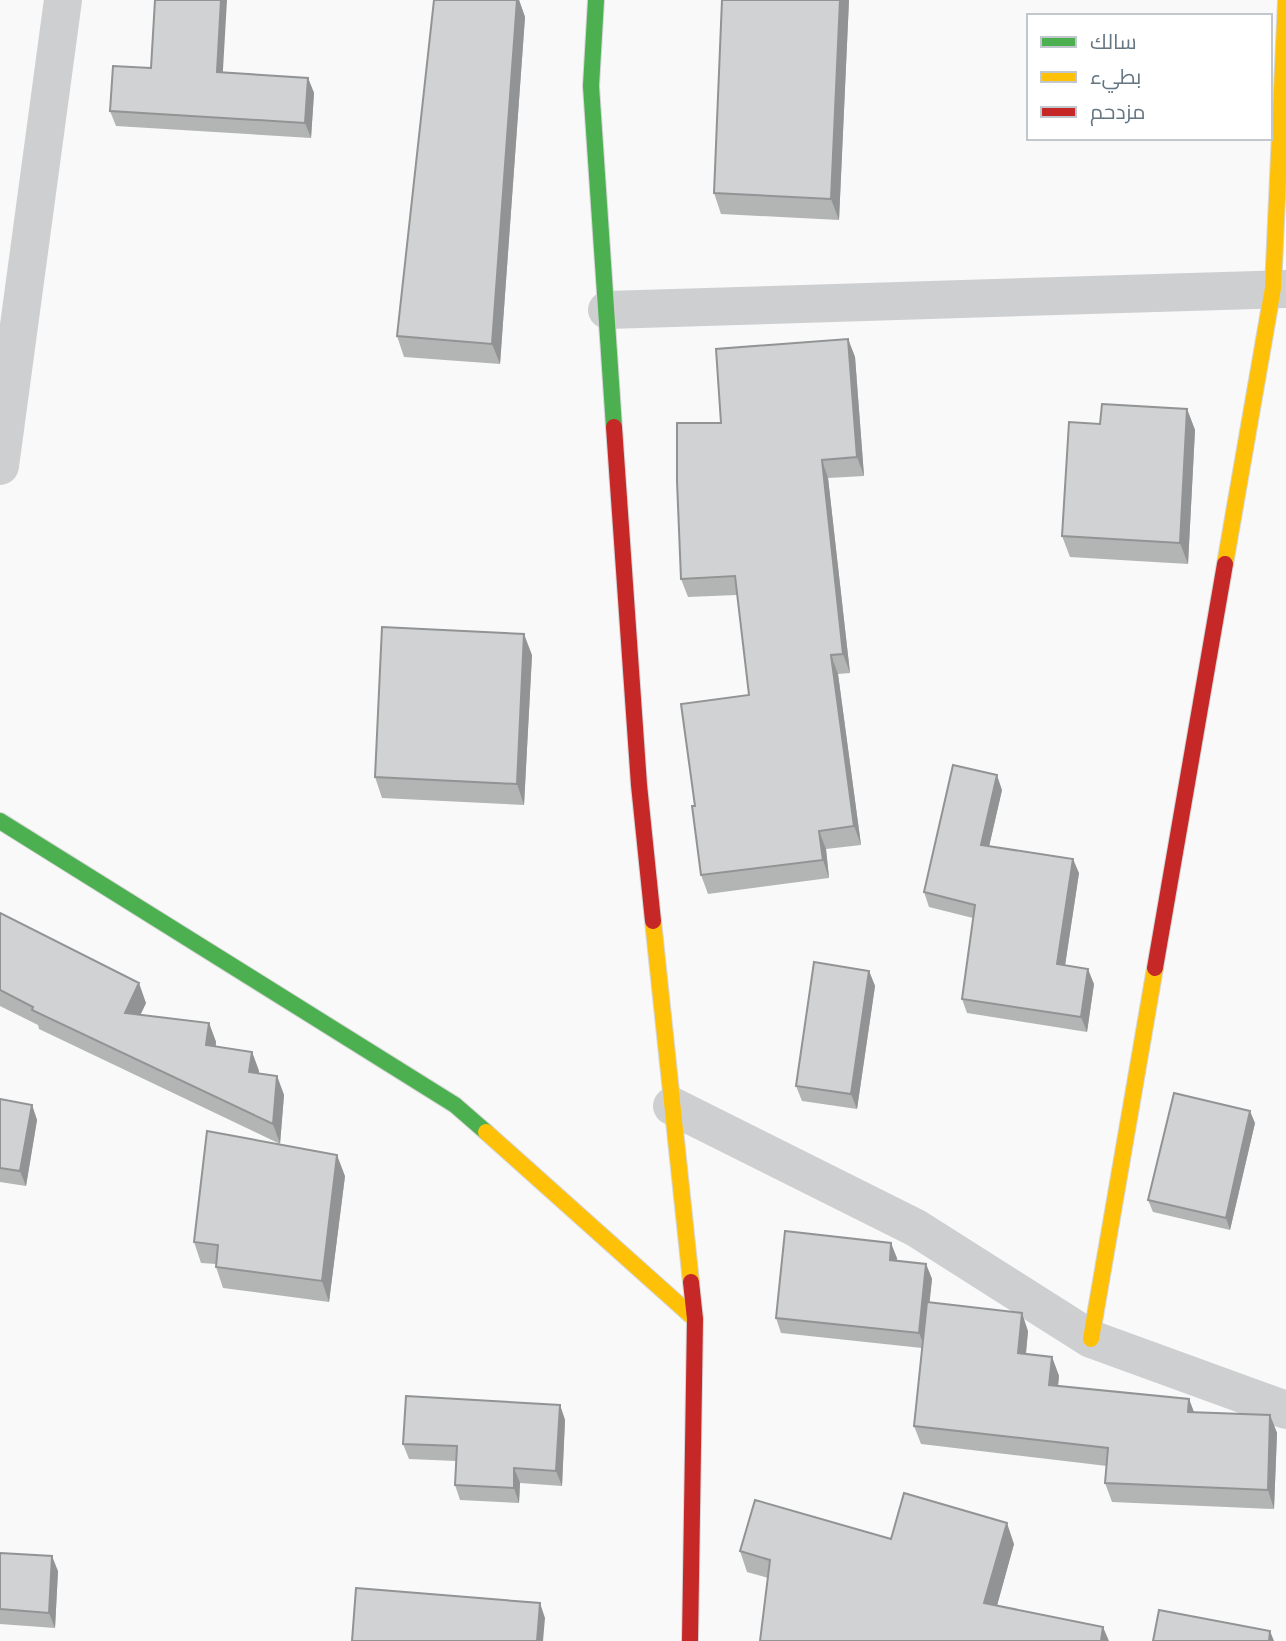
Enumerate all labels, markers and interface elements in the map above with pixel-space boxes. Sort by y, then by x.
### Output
legend [1027,14,1272,140]
text: سالك [1090,30,1137,54]
text: بطيء [1090,65,1141,93]
text: مزدحم [1090,100,1145,126]

